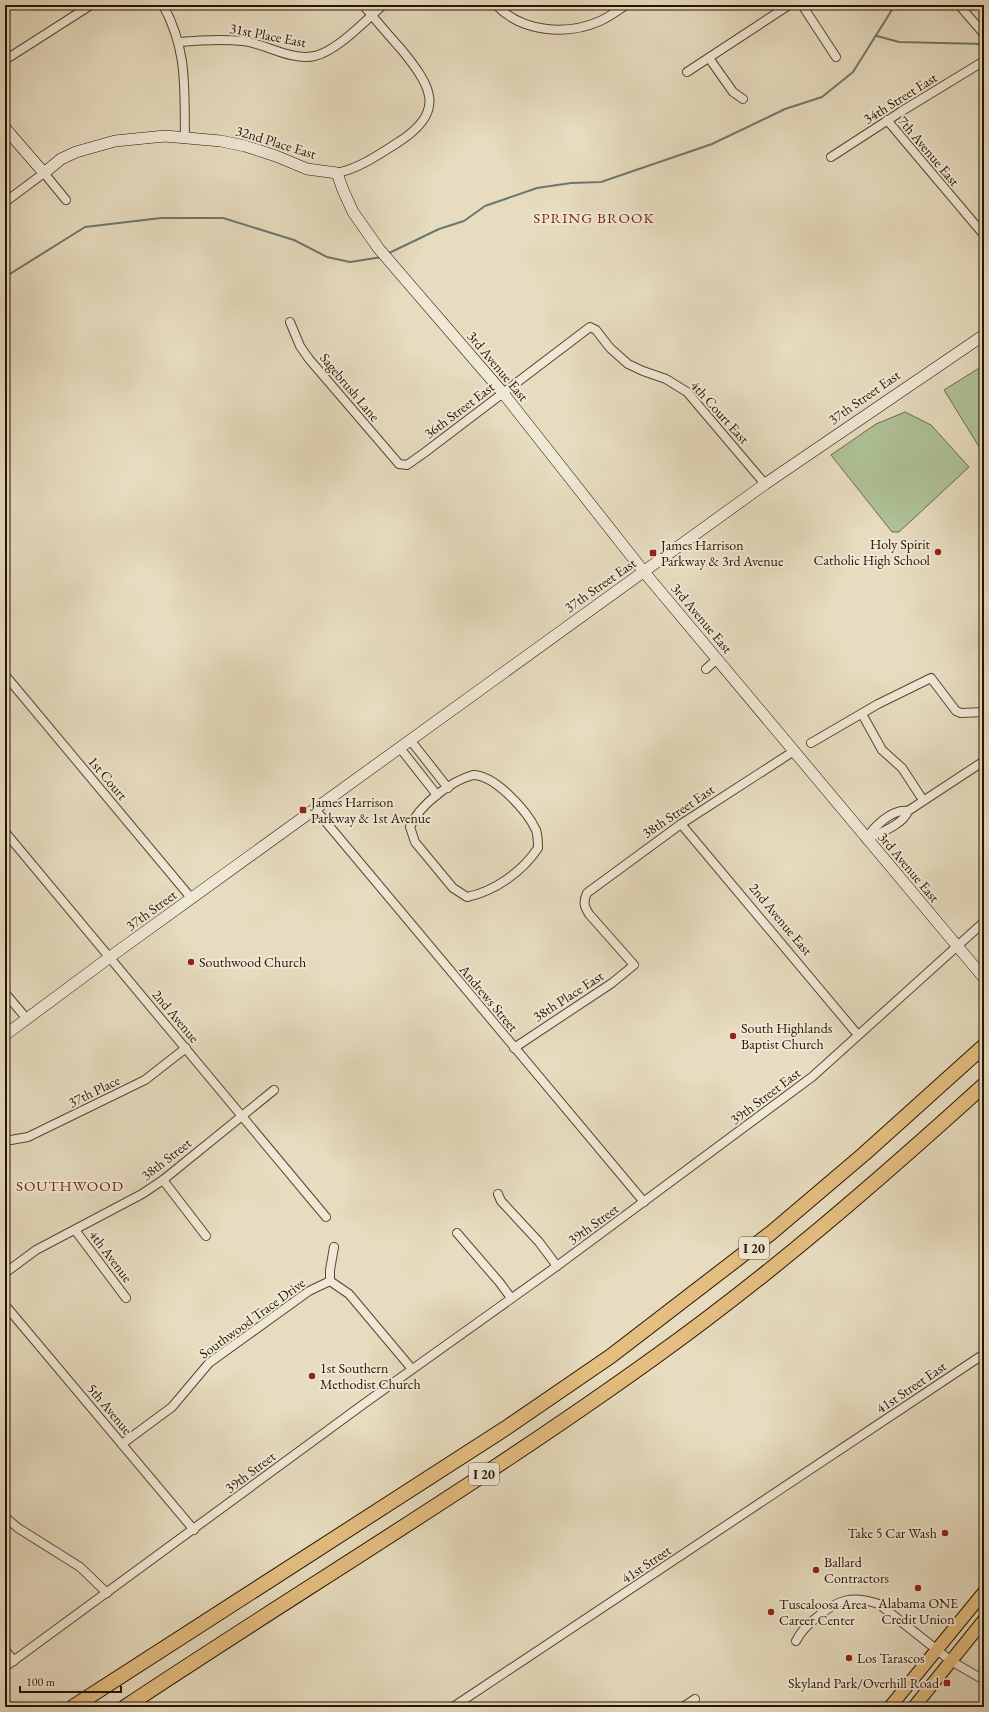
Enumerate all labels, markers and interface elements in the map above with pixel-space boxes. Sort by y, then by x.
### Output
street label: 31st Place East [228,19,308,51]
street label: 34th Street East [860,68,941,128]
street label: 7th Avenue East [894,112,964,190]
street label: 32nd Place East [234,121,319,163]
district label: SPRING BROOK [533,208,655,227]
street label: 3rd Avenue East [463,327,533,405]
street label: Sagebrush Lane [316,349,384,425]
street label: 37th Street East [825,365,904,428]
street label: 36th Street East [420,377,498,442]
street label: 4th Court East [687,377,754,448]
place label: Holy Spirit Catholic High School [814,535,931,569]
place label: James Harrison Parkway & 3rd Avenue [660,536,784,570]
marker: Holy Spirit Catholic High School [933,547,943,557]
marker: James Harrison Parkway & 3rd Avenue [648,548,658,558]
street label: 37th Street East [561,553,640,616]
street label: 3rd Avenue East [667,579,737,657]
street label: 1st Court [84,752,132,804]
street label: 38th Street East [638,780,718,842]
place label: James Harrison Parkway & 1st Avenue [310,793,431,827]
marker: James Harrison Parkway & 1st Avenue [298,805,308,815]
street label: 3rd Avenue East [874,828,944,906]
street label: 2nd Avenue East [745,879,817,959]
street label: 37th Street [122,885,180,935]
place label: Southwood Church [199,953,306,971]
marker: Southwood Church [186,957,196,967]
street label: Andrews Street [455,960,523,1036]
street label: 38th Place East [529,966,607,1025]
street label: 2nd Avenue [148,986,204,1047]
place label: South Highlands Baptist Church [741,1019,833,1053]
marker: South Highlands Baptist Church [728,1031,738,1041]
street label: 39th Street East [726,1063,804,1128]
street label: 37th Place [65,1071,123,1111]
street label: 38th Street [137,1133,195,1184]
district label: SOUTHWOOD [16,1176,124,1195]
street label: 39th Street [564,1199,622,1249]
street label: 4th Avenue [85,1226,137,1286]
road number: I 20 [739,1237,769,1259]
street label: Southwood Trace Drive [195,1273,309,1363]
street label: 41st Street East [872,1357,950,1417]
place label: 1st Southern Methodist Church [320,1359,421,1393]
marker: 1st Southern Methodist Church [307,1371,317,1381]
street label: 5th Avenue [83,1380,137,1439]
street label: 39th Street [221,1447,279,1497]
road number: I 20 [469,1463,499,1485]
place label: Take 5 Car Wash [847,1524,937,1542]
marker: Take 5 Car Wash [940,1528,950,1538]
street label: 41st Street [618,1541,675,1587]
place label: Ballard Contractors [824,1553,890,1587]
marker: Ballard Contractors [811,1565,821,1575]
marker: Alabama ONE Credit Union [913,1583,923,1593]
place label: Alabama ONE Credit Union [877,1594,958,1628]
place label: Tuscaloosa Area Career Center [779,1595,867,1629]
marker: Tuscaloosa Area Career Center [766,1607,776,1617]
place label: Los Tarascos [857,1649,925,1667]
marker: Los Tarascos [844,1653,854,1663]
scale bar [20,1668,121,1694]
text: 100 m [26,1674,56,1690]
place label: Skyland Park/Overhill Road [788,1674,940,1692]
marker: Skyland Park/Overhill Road [942,1678,952,1688]

